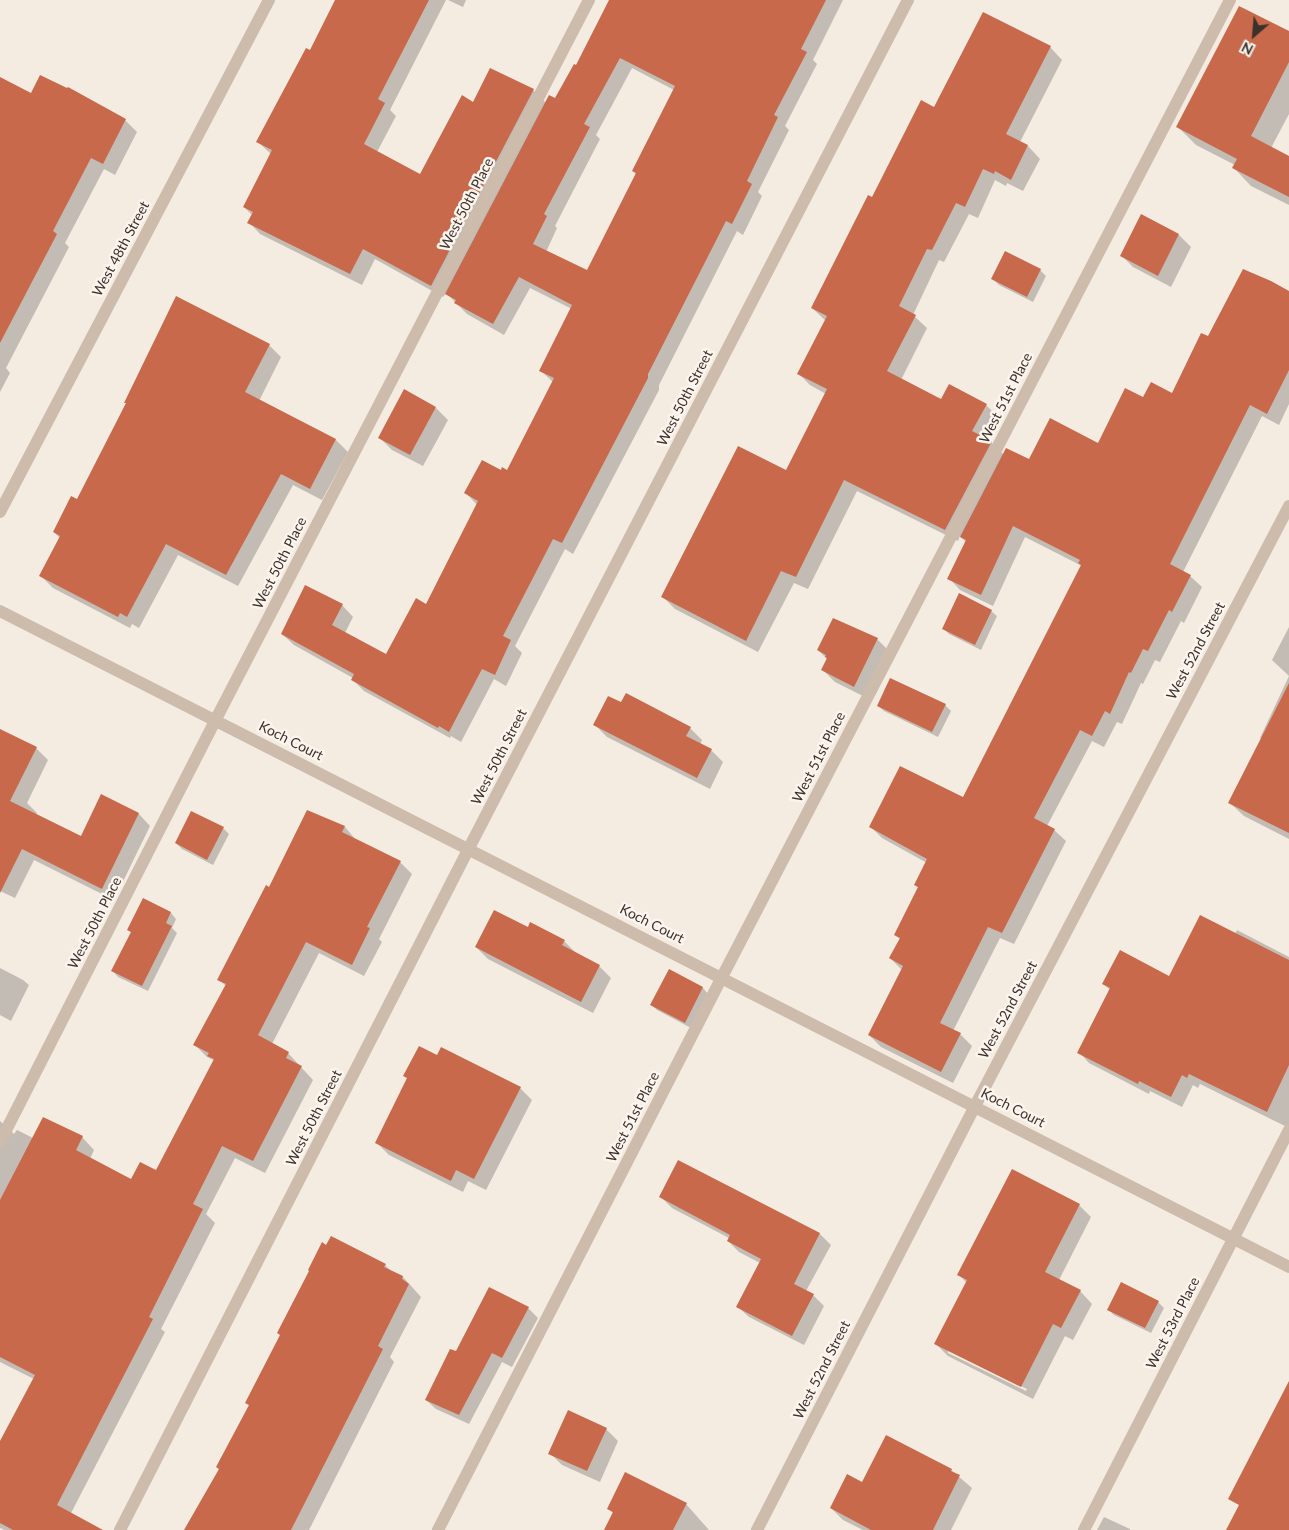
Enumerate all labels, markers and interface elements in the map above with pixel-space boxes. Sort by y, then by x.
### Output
north arrow [1229,10,1279,60]
text: N [1238,39,1256,59]
street label: West 50th Place [437,155,497,253]
street label: West 48th Street [89,199,153,299]
street label: West 50th Street [654,347,716,449]
street label: West 51st Place [976,350,1036,446]
street label: West 50th Place [250,514,310,612]
street label: West 52nd Street [1163,599,1229,703]
street label: West 50th Street [468,706,530,808]
street label: West 51st Place [789,709,849,805]
street label: Koch Court [256,718,326,764]
street label: West 50th Place [65,874,125,972]
street label: Koch Court [617,901,687,947]
street label: West 52nd Street [975,958,1041,1062]
street label: West 50th Street [283,1067,345,1169]
street label: West 51st Place [603,1069,663,1165]
street label: Koch Court [978,1085,1048,1131]
street label: West 53rd Place [1143,1274,1203,1372]
street label: West 52nd Street [790,1318,854,1422]

